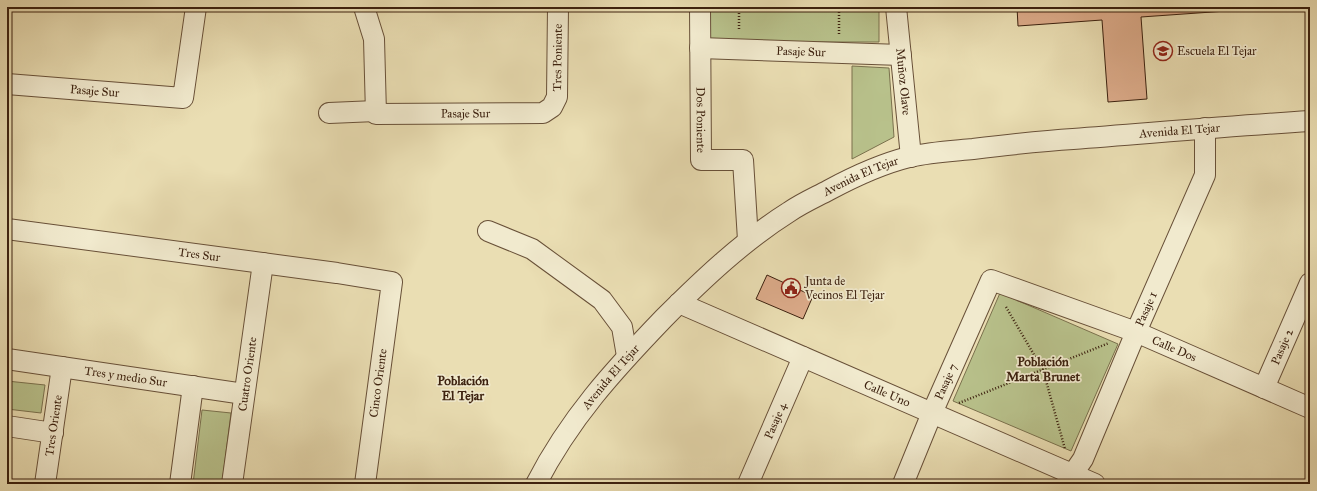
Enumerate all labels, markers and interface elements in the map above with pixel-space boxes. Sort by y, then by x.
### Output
street label: Tres Poniente [550,24,565,91]
school or university icon: Escuela El Tejar [1152,40,1174,62]
street label: Pasaje Sur [776,44,826,59]
place label: Escuela El Tejar [1177,44,1257,58]
street label: Muñoz Olave [893,47,914,116]
street label: Pasaje Sur [69,82,120,100]
street label: Dos Poniente [694,87,708,153]
street label: Pasaje Sur [441,106,491,121]
street label: Avenida El Tejar [1138,120,1221,141]
street label: Avenida El Tejar [820,153,900,199]
street label: Tres Sur [177,245,222,264]
place label: Junta de Vecinos El Tejar [803,274,885,302]
public building icon: Junta de Vecinos El Tejar [780,277,802,299]
street label: Pasaje 1 [1132,289,1160,328]
street label: Pasaje 2 [1268,327,1296,367]
street label: Calle Dos [1150,333,1199,365]
street label: Cuatro Oriente [235,336,260,412]
street label: Avenida El Tejar [578,341,643,413]
street label: Cinco Oriente [366,348,390,418]
district label: Población Marta Brunet [1006,354,1080,385]
street label: Pasaje 7 [932,361,960,402]
street label: Tres y medio Sur [83,364,169,390]
district label: Población El Tejar [437,373,489,404]
street label: Calle Uno [862,377,912,410]
street label: Tres Oriente [42,394,65,457]
street label: Pasaje 4 [761,400,790,441]

